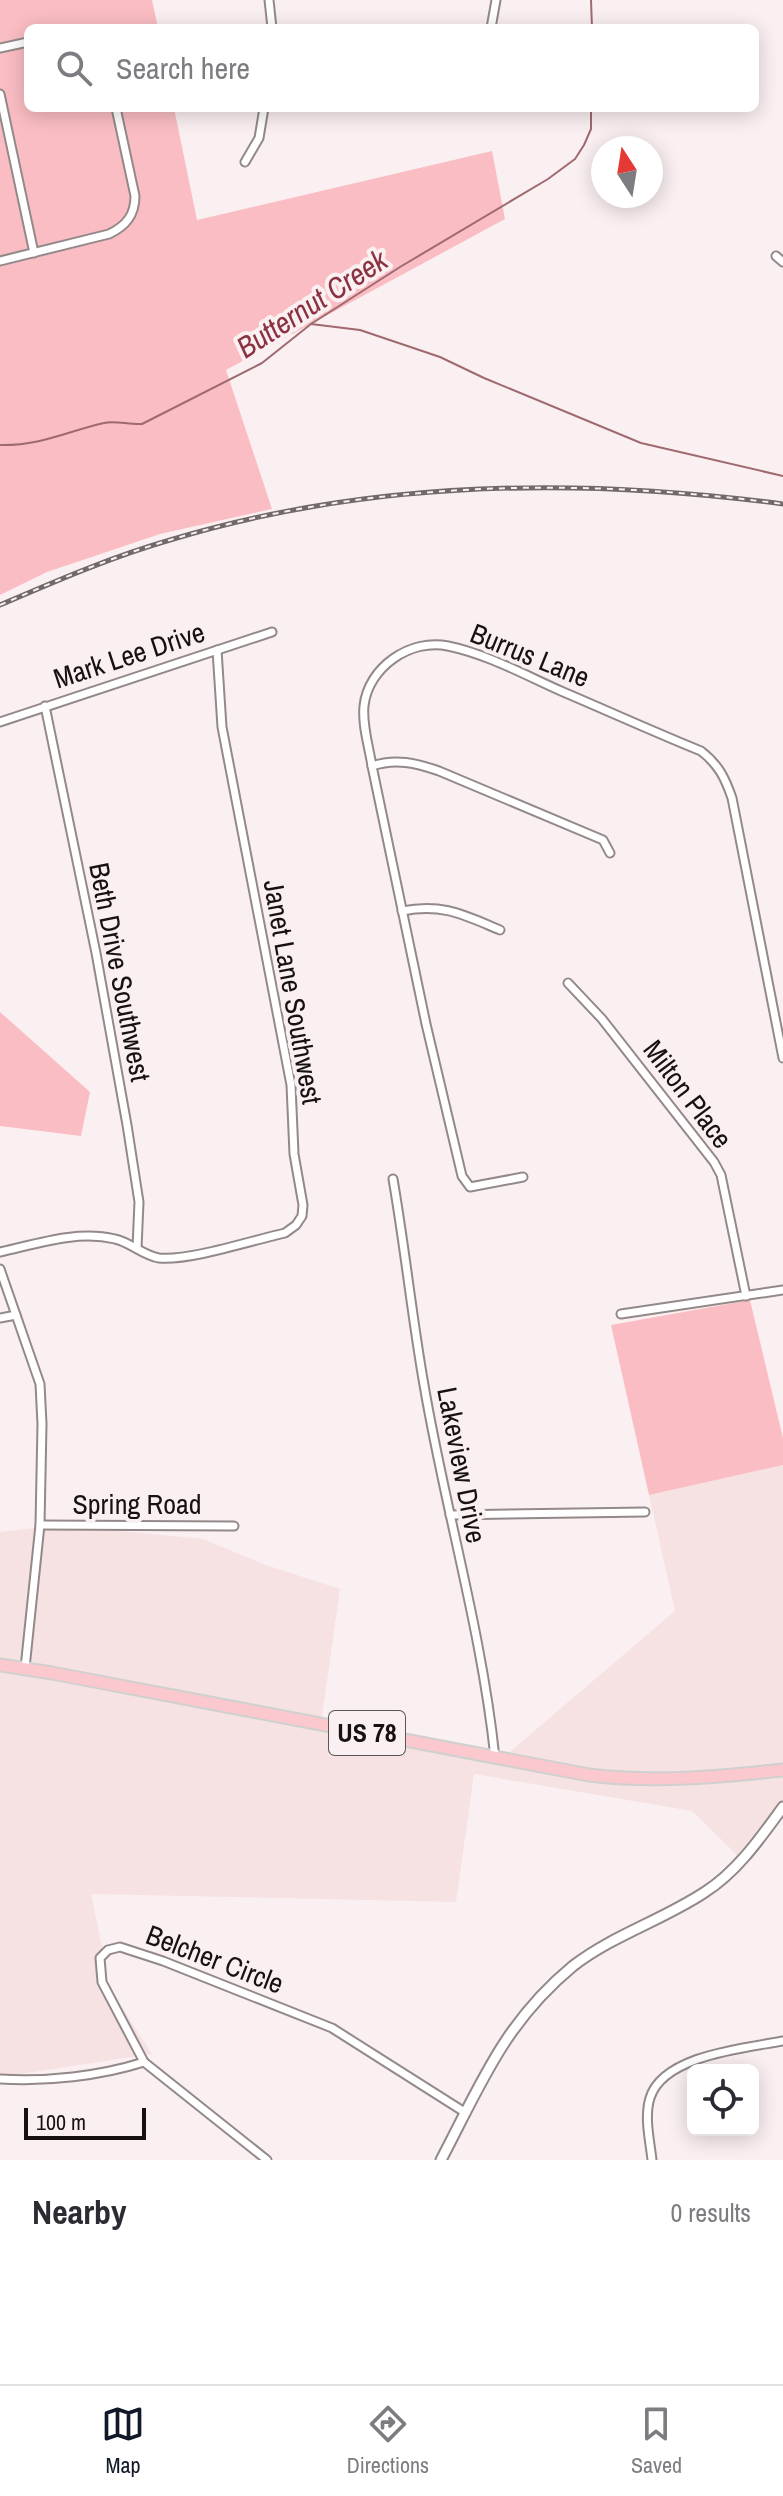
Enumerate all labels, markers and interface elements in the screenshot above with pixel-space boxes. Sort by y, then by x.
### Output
search box [24,24,759,112]
icon: search [52,46,96,90]
text: Search here [116,48,250,88]
north arrow [591,136,663,208]
water label: Butternut Creek [228,239,396,367]
street label: Mark Lee Drive [48,613,210,697]
street label: Burrus Lane [465,614,595,696]
street label: Beth Drive Southwest [80,859,160,1085]
street label: Janet Lane Southwest [255,877,331,1107]
street label: Milton Place [635,1032,741,1156]
street label: Lakeview Drive [428,1384,496,1546]
street label: Spring Road [73,1485,201,1523]
road number: US 78 [329,1711,405,1755]
street label: Belcher Circle [141,1915,289,2003]
map controls [687,2064,759,2136]
button: locate [687,2064,759,2136]
scale bar [24,2104,146,2140]
text: 100 m [36,2107,86,2137]
text: Nearby [32,2189,127,2235]
text: 0 results [670,2195,751,2230]
tab: Map [101,2402,145,2480]
tab: Directions [347,2402,429,2480]
tab: Saved [631,2402,682,2480]

